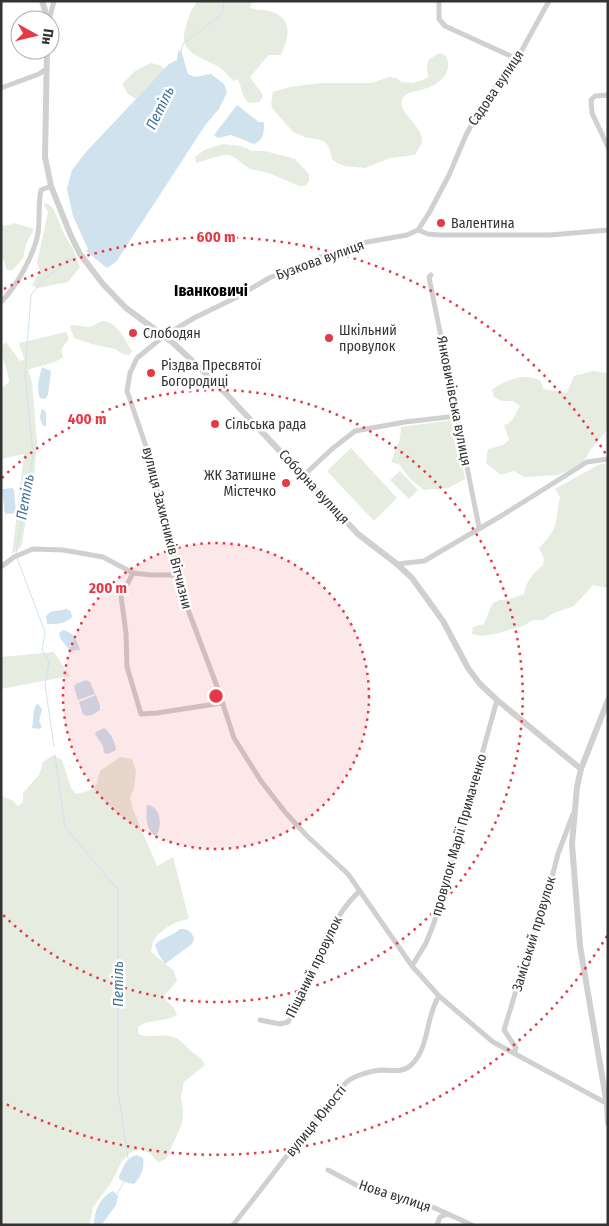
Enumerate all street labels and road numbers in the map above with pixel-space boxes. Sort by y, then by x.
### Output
street label: Садова вулиця [465,47,527,129]
street label: Бузкова вулиця [274,236,366,284]
street label: Янковичівська вулиця [433,335,475,467]
street label: вулиця Захисників Вітчизни [139,445,195,611]
street label: Соборна вулиця [275,446,353,528]
street label: провулок Марії Примаченко [428,752,490,918]
street label: Заміський провулок [508,874,560,993]
street label: Піщаний провулок [282,913,346,1021]
street label: вулиця Юності [282,1082,350,1160]
street label: Нова вулиця [357,1176,433,1216]

